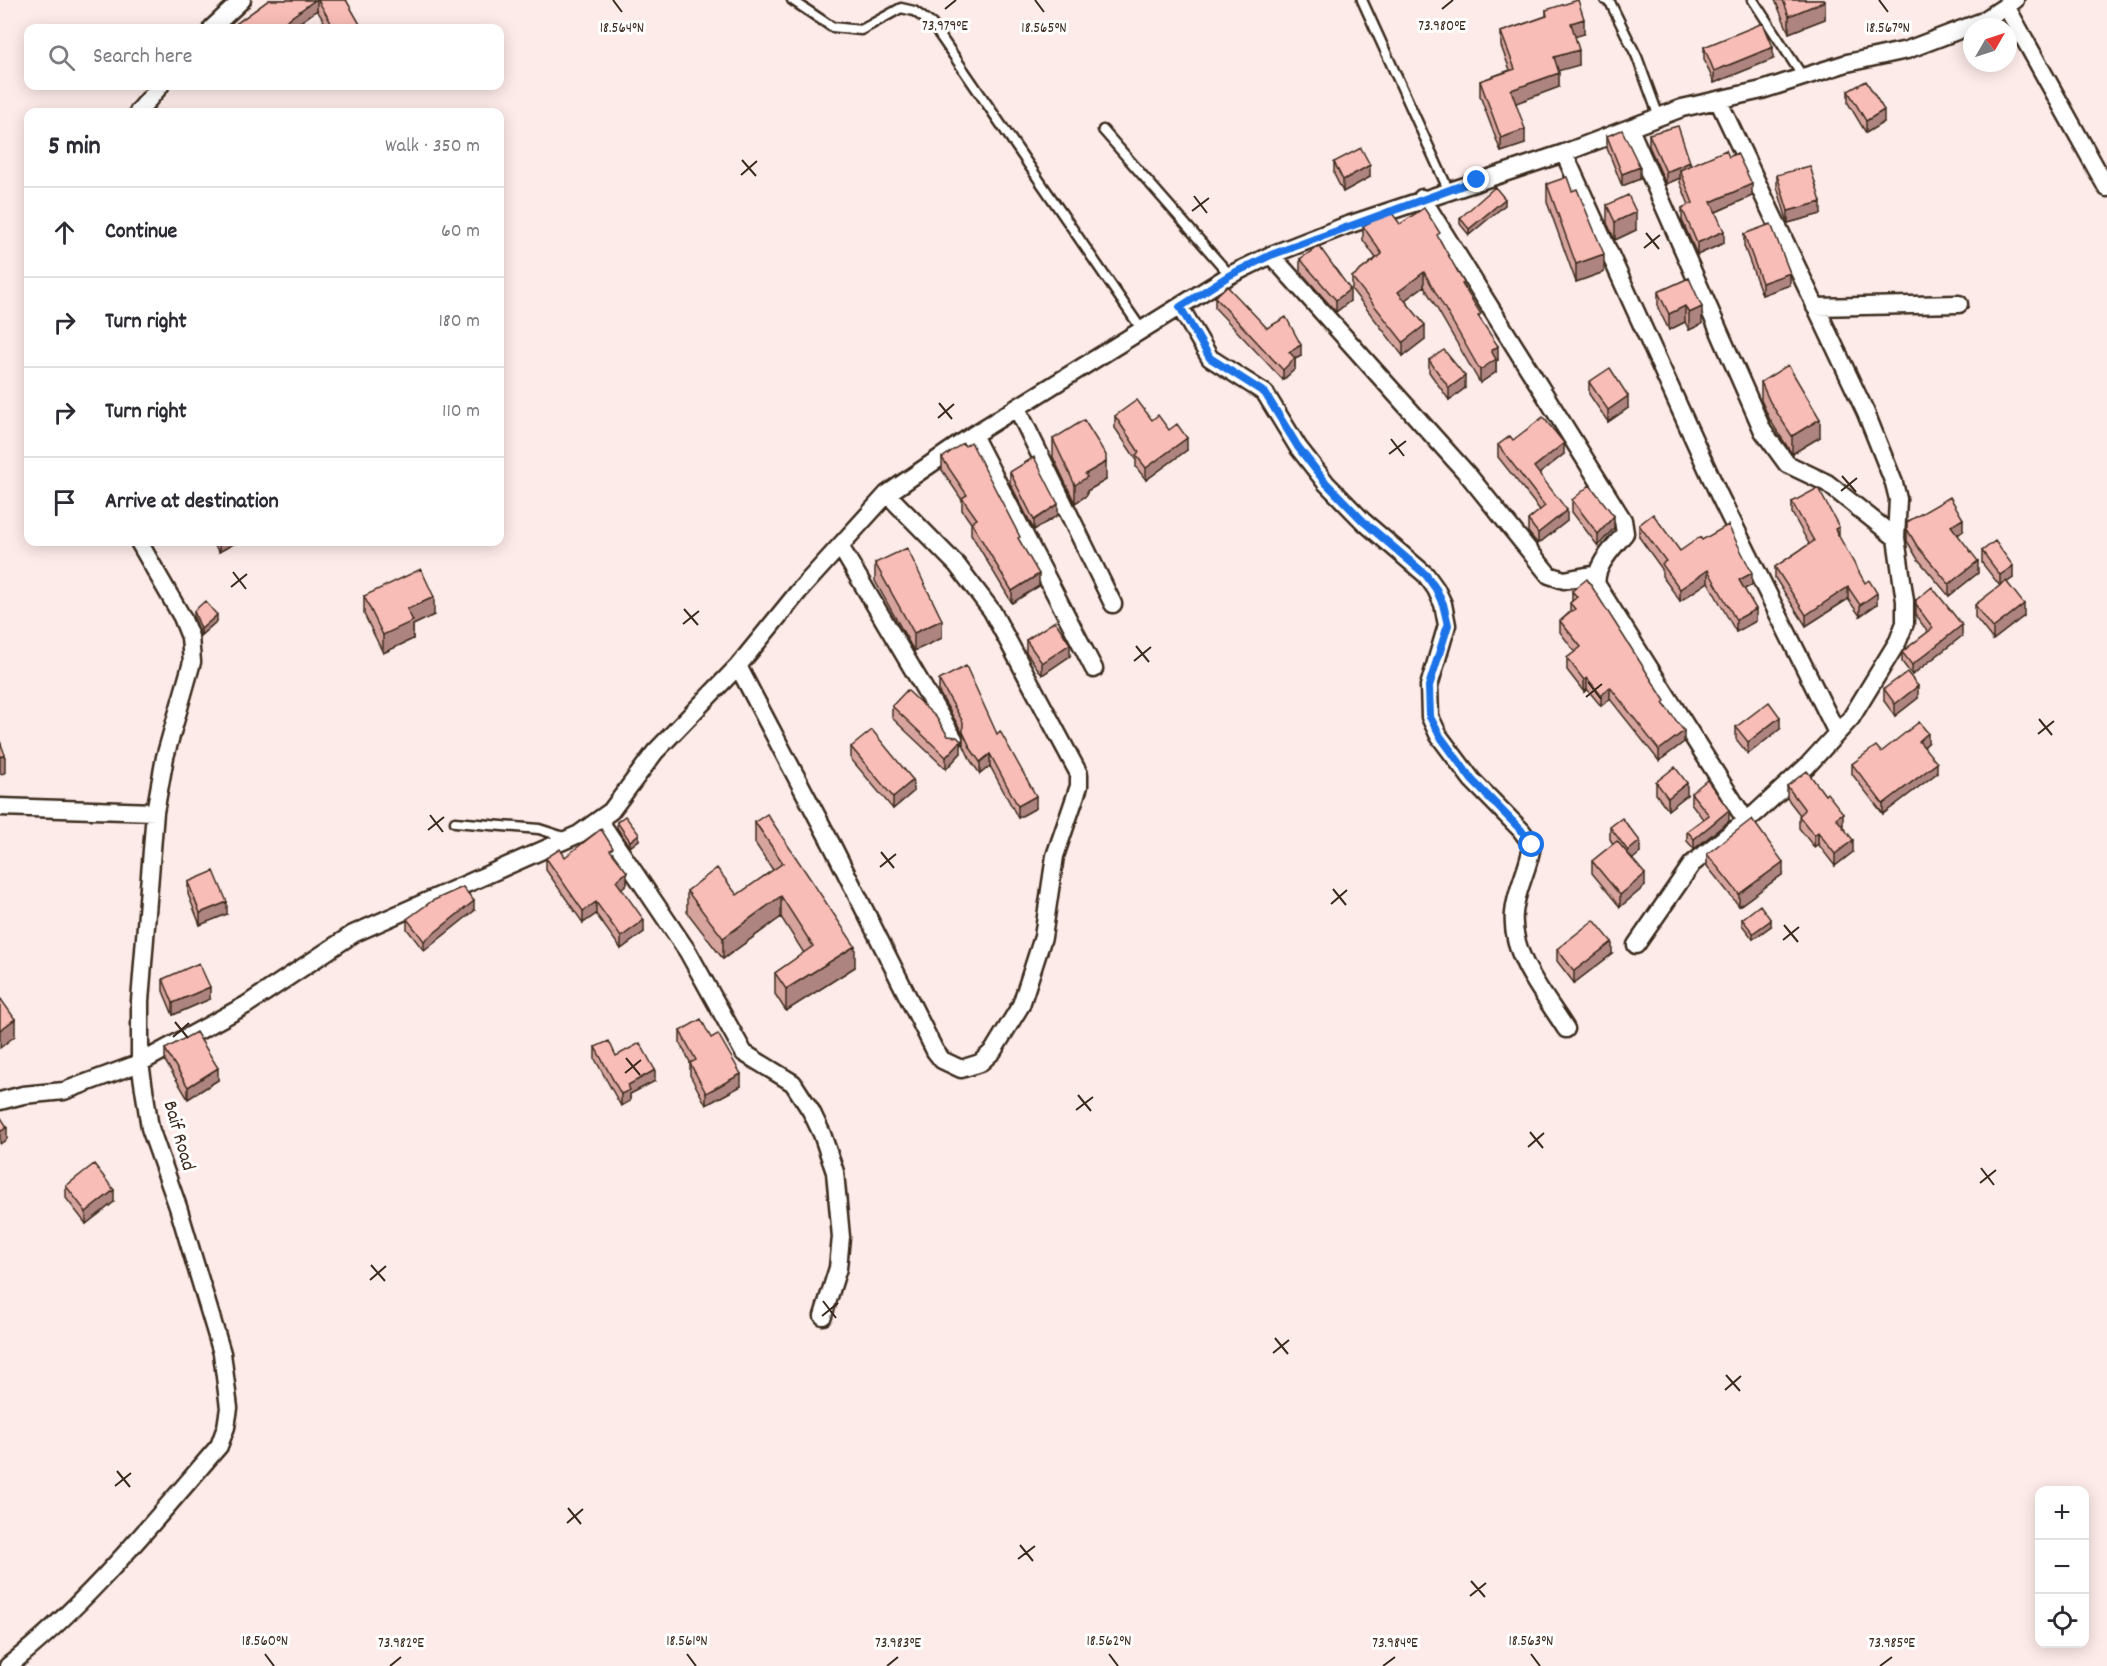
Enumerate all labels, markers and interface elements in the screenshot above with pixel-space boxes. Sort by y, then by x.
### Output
text: 73.979°E [922,16,968,38]
text: 73.980°E [1418,16,1466,38]
text: 18.564°N [600,18,644,40]
text: 18.565°N [1021,18,1067,40]
text: 18.567°N [1866,18,1910,40]
north arrow [1963,18,2017,72]
search box [24,24,504,90]
icon: search [45,41,78,74]
text: Search here [93,42,192,73]
text: 5 min [48,129,101,166]
text: Walk · 350 m [385,133,480,161]
route end [1463,166,1489,192]
icon: ahead [48,216,81,249]
text: Continue [105,217,177,248]
text: 60 m [441,218,480,246]
icon: right [48,306,81,339]
text: Turn right [105,307,187,338]
text: 180 m [438,308,480,336]
icon: right [48,396,81,429]
text: Turn right [105,397,187,428]
text: 110 m [442,398,480,426]
icon: arrive [48,486,81,519]
text: Arrive at destination [105,487,279,518]
route start [1518,831,1544,857]
street label: Baif Road [155,1098,201,1174]
map controls [2035,1486,2089,1648]
button: + [2035,1486,2089,1540]
button: − [2035,1540,2089,1594]
button: locate [2035,1594,2089,1648]
text: 18.560°N [242,1631,288,1653]
text: 18.561°N [666,1631,708,1653]
text: 18.562°N [1087,1631,1131,1653]
text: 18.563°N [1509,1631,1553,1653]
text: 73.982°E [378,1633,424,1655]
text: 73.983°E [875,1633,921,1655]
text: 73.984°E [1372,1633,1418,1655]
text: 73.985°E [1869,1633,1915,1655]

